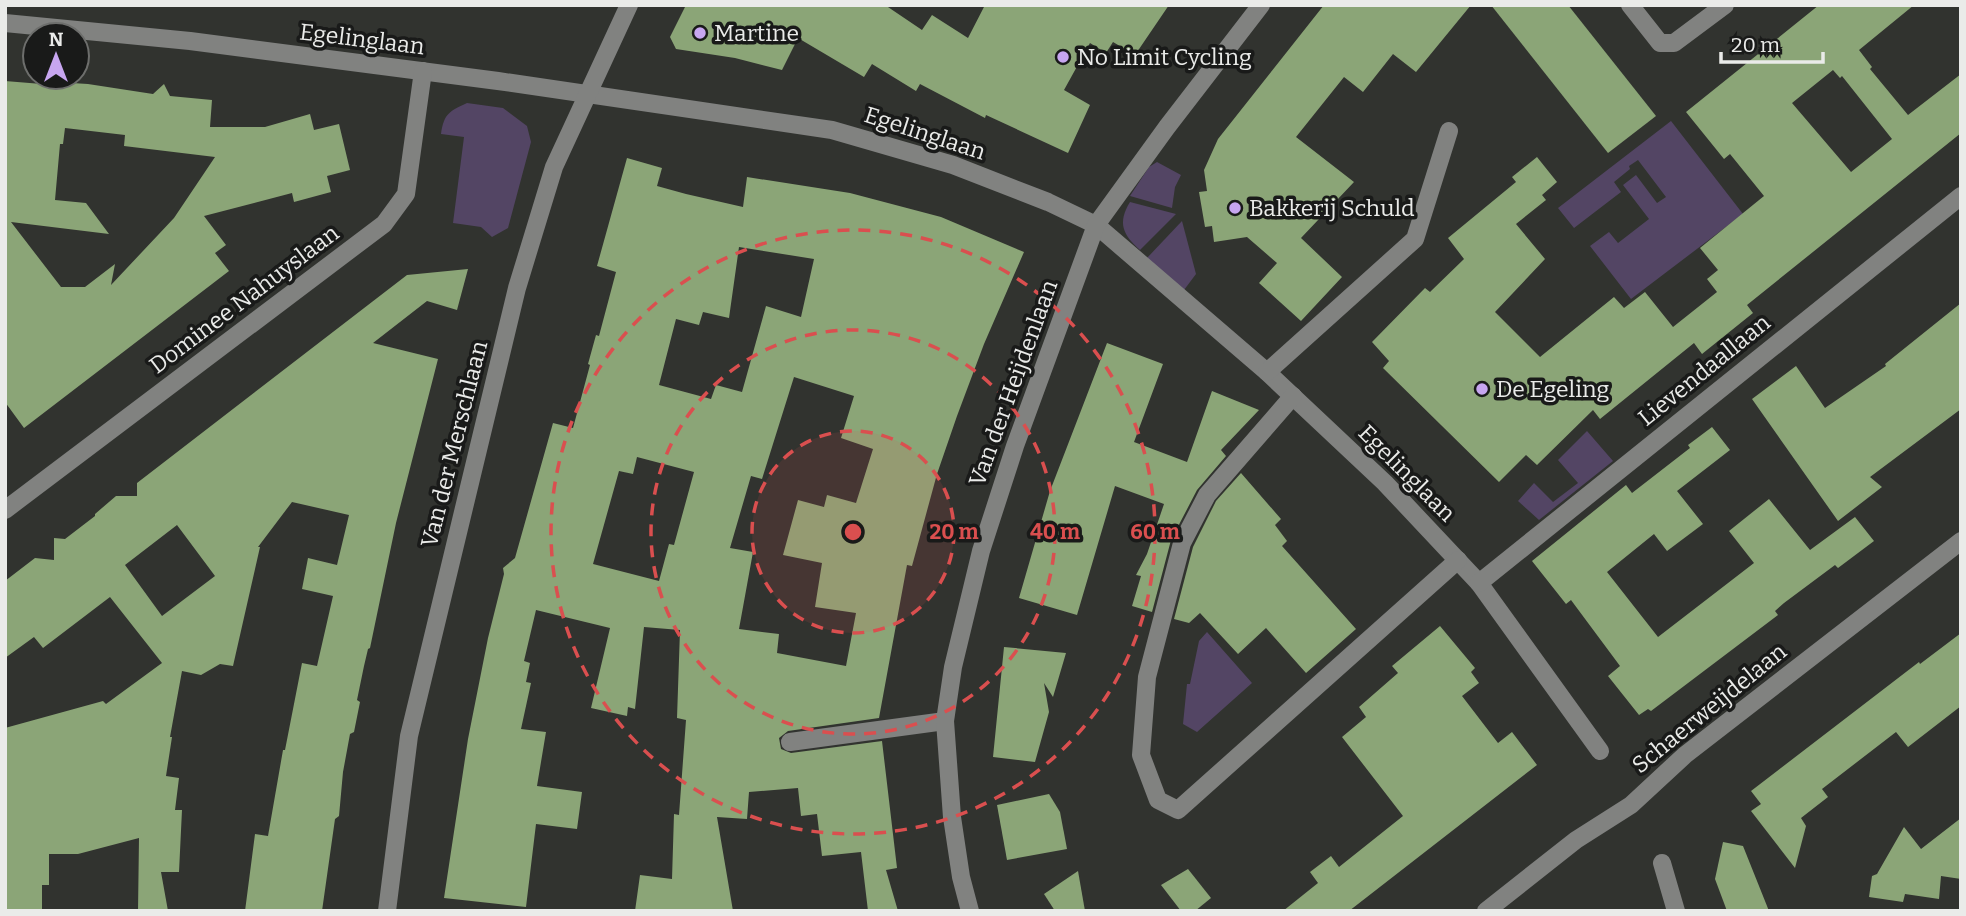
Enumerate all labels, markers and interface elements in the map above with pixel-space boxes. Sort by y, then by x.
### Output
street label: Egelinglaan [298,17,426,61]
place label: Martine [714,19,799,47]
north arrow [21,21,91,91]
scale bar [1721,21,1822,65]
marker: Martine [692,25,708,41]
text: N [49,28,64,51]
text: 20 m [1731,32,1780,58]
place label: No Limit Cycling [1077,43,1252,71]
marker: No Limit Cycling [1055,49,1071,65]
street label: Egelinglaan [861,100,989,166]
place label: Bakkerij Schuld [1249,194,1415,222]
marker: Bakkerij Schuld [1227,200,1243,216]
street label: Dominee Nahuyslaan [144,218,345,379]
street label: Van der Heijdenlaan [963,276,1063,490]
street label: Lievendaallaan [1633,308,1776,432]
street label: Van der Merschlaan [415,337,493,550]
place label: De Egeling [1496,375,1610,403]
marker: De Egeling [1474,381,1490,397]
street label: Egelinglaan [1353,419,1462,528]
text: 20 m [930,519,978,545]
text: 40 m [1030,519,1080,545]
text: 60 m [1130,519,1180,545]
centre of rings [841,520,865,544]
street label: Schaerweijdelaan [1626,637,1792,779]

